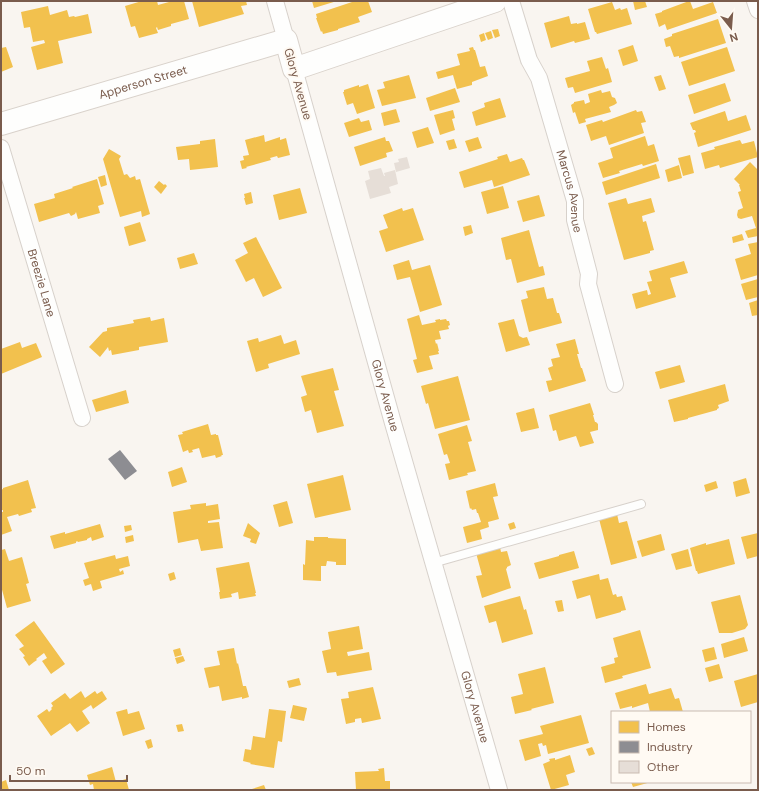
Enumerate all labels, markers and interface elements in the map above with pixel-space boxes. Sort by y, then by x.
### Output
north arrow [711,8,751,48]
text: N [728,30,740,45]
street label: Glory Avenue [280,46,316,122]
street label: Apperson Street [97,61,189,103]
street label: Marcus Avenue [552,148,586,235]
street label: Breezie Lane [24,247,59,319]
street label: Glory Avenue [368,358,403,434]
street label: Glory Avenue [457,669,493,745]
legend [611,711,751,783]
text: Homes [647,719,686,735]
text: Industry [647,739,693,755]
scale bar [10,757,127,783]
text: Other [647,759,680,775]
text: 50 m [16,763,45,779]

